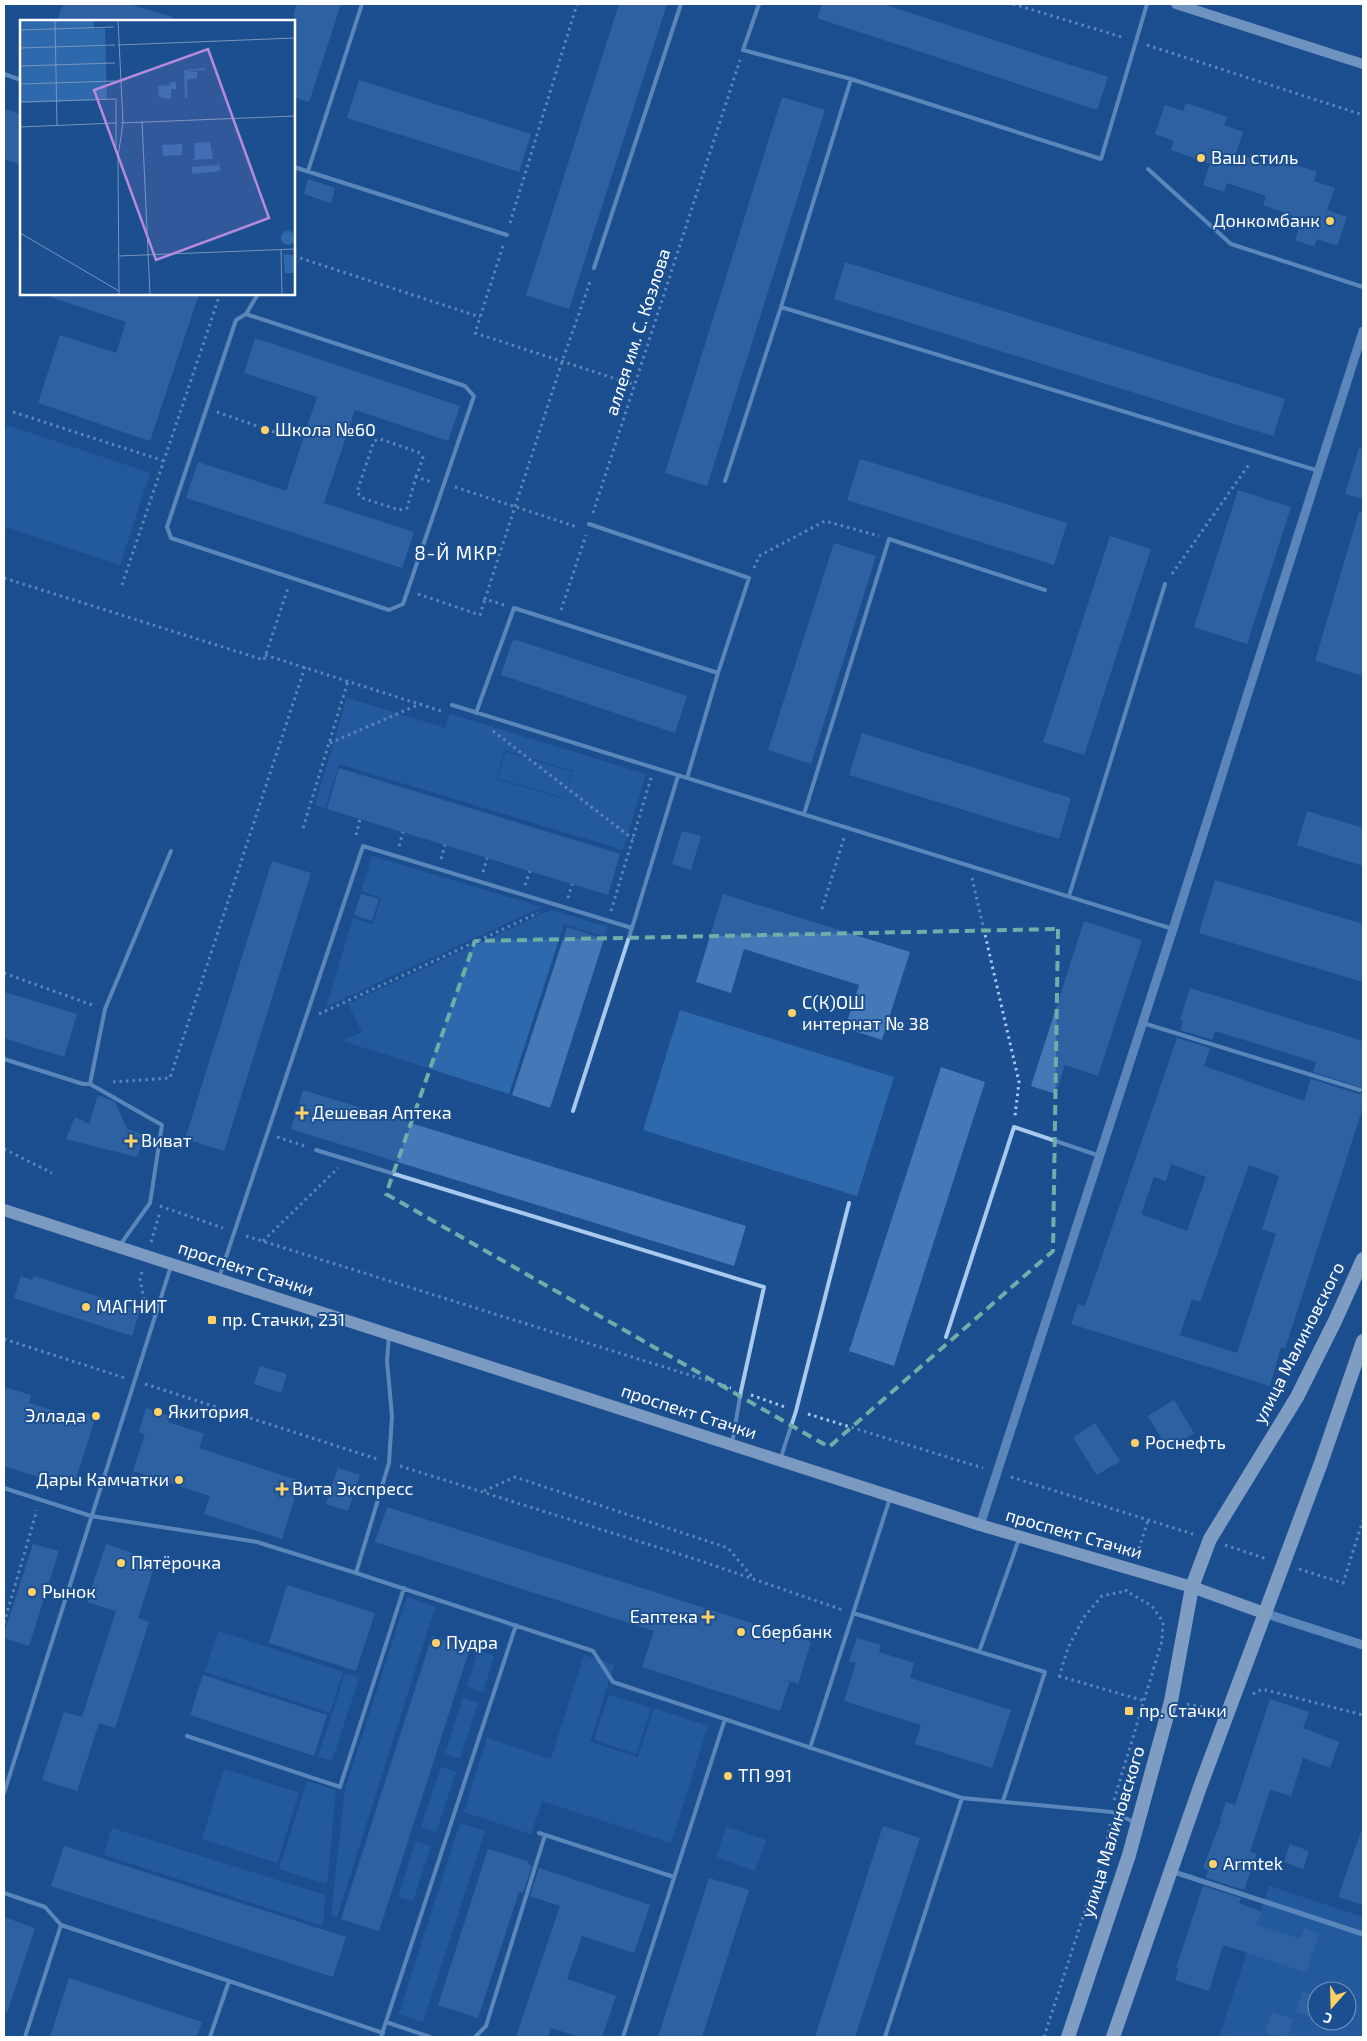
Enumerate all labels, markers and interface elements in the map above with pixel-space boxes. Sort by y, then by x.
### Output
inset map [20,20,295,295]
place label: Ваш стиль [1211,146,1298,168]
marker: Ваш стиль [1195,152,1207,164]
place label: Донкомбанк [1213,209,1320,231]
marker: Донкомбанк [1324,215,1336,227]
street label: аллея им. С. Козлова [600,245,674,418]
place label: Школа №60 [275,418,376,440]
marker: Школа №60 [259,424,271,436]
district label: 8-Й МКР [414,541,498,564]
place label: С(К)ОШ интернат № 38 [802,991,929,1034]
marker: С(К)ОШ интернат № 38 [786,1007,798,1019]
place label: Дешевая Аптека [312,1101,452,1123]
marker: Дешевая Аптека [296,1107,308,1119]
place label: Виват [141,1129,192,1151]
marker: Виват [125,1135,137,1147]
street label: проспект Стачки [176,1236,317,1300]
street label: улица Малиновского [1248,1258,1348,1427]
place label: МАГНИТ [96,1295,168,1317]
marker: МАГНИТ [80,1301,92,1313]
place label: пр. Стачки, 231 [222,1308,345,1330]
marker: пр. Стачки, 231 [206,1314,218,1326]
street label: проспект Стачки [619,1379,760,1443]
place label: Якитория [168,1400,249,1422]
place label: Эллада [25,1404,86,1426]
marker: Якитория [152,1406,164,1418]
marker: Эллада [90,1410,102,1422]
place label: Роснефть [1145,1431,1226,1453]
marker: Роснефть [1129,1437,1141,1449]
place label: Дары Камчатки [36,1468,169,1490]
marker: Дары Камчатки [173,1474,185,1486]
place label: Вита Экспресс [292,1477,414,1499]
marker: Вита Экспресс [276,1483,288,1495]
street label: проспект Стачки [1003,1503,1145,1563]
place label: Пятёрочка [131,1551,221,1573]
marker: Пятёрочка [115,1557,127,1569]
place label: Рынок [42,1580,96,1602]
marker: Рынок [26,1586,38,1598]
place label: Еаптека [630,1605,698,1627]
marker: Еаптека [702,1611,714,1623]
place label: Сбербанк [751,1620,833,1642]
marker: Сбербанк [735,1626,747,1638]
place label: Пудра [446,1631,498,1653]
marker: Пудра [430,1637,442,1649]
place label: пр. Стачки [1139,1699,1227,1721]
marker: пр. Стачки [1123,1705,1135,1717]
street label: улица Малиновского [1075,1743,1149,1920]
place label: ТП 991 [738,1764,792,1786]
marker: ТП 991 [722,1770,734,1782]
place label: Armtek [1223,1852,1283,1874]
marker: Armtek [1207,1858,1219,1870]
north arrow [1307,1981,1357,2031]
text: С [1321,2009,1334,2028]

